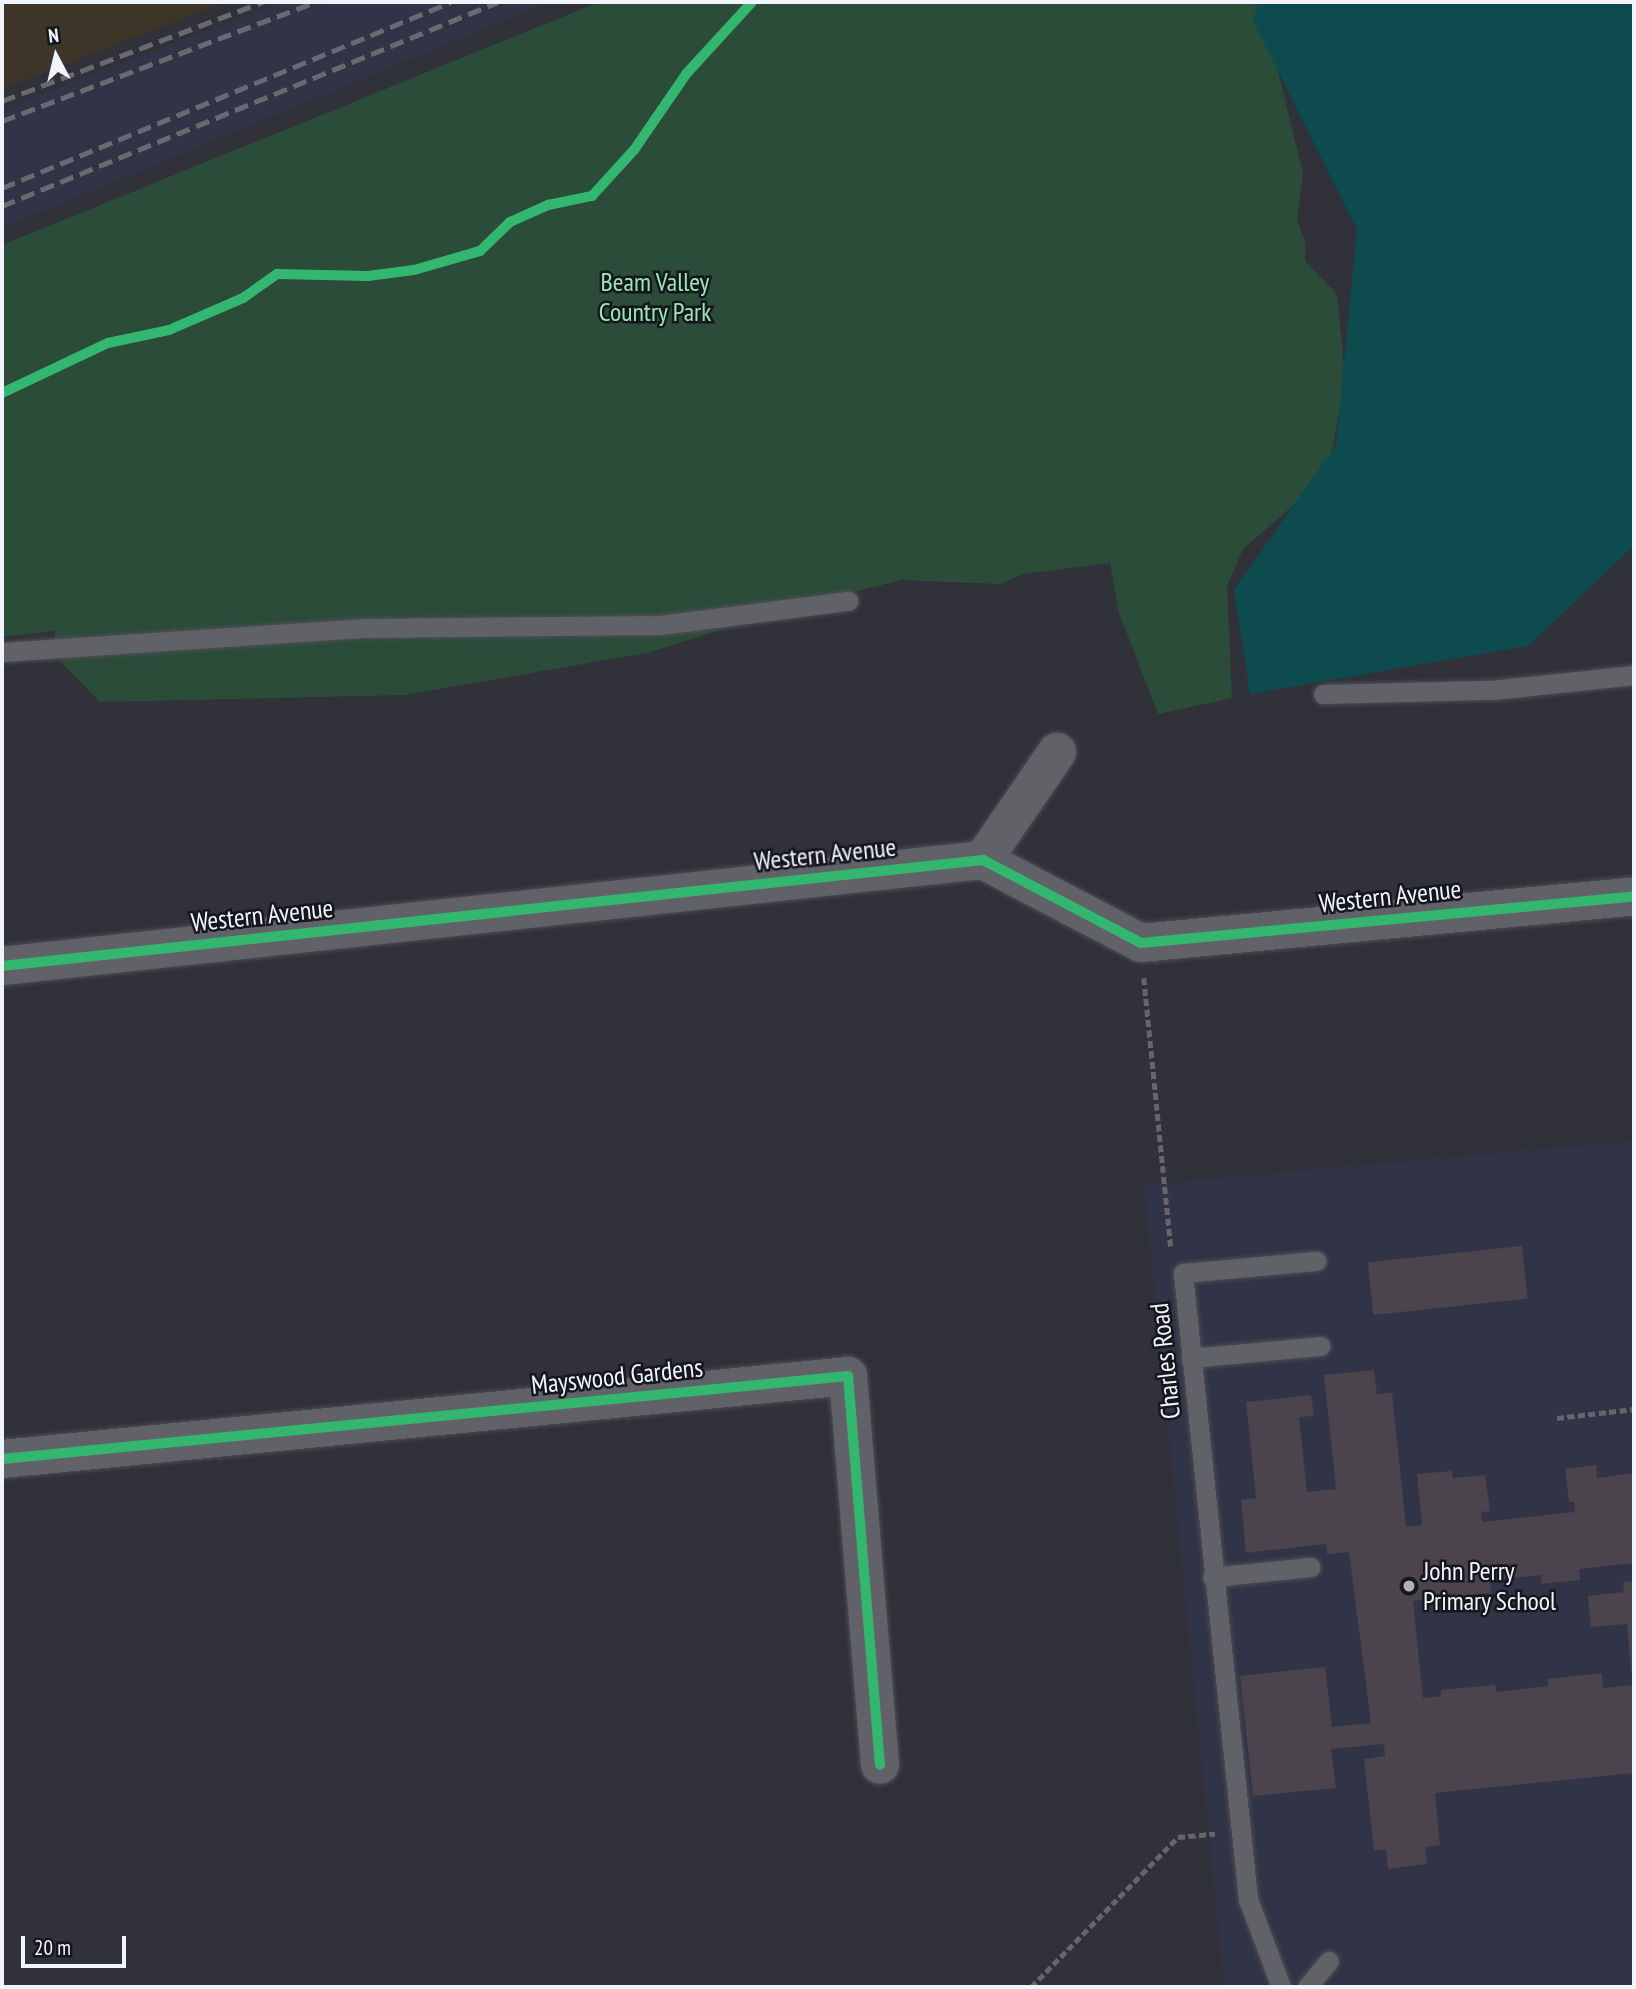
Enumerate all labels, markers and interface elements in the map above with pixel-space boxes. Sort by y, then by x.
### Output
north arrow [21,21,91,91]
text: N [47,23,60,48]
park label: Beam Valley Country Park [598,266,712,328]
street label: Western Avenue [752,831,898,877]
street label: Western Avenue [1317,873,1463,919]
street label: Western Avenue [189,892,335,938]
street label: Charles Road [1143,1302,1187,1420]
street label: Mayswood Gardens [530,1351,704,1401]
place label: John Perry Primary School [1423,1555,1557,1616]
marker: John Perry Primary School [1401,1578,1417,1594]
scale bar [24,1923,130,1967]
text: 20 m [34,1934,71,1961]

